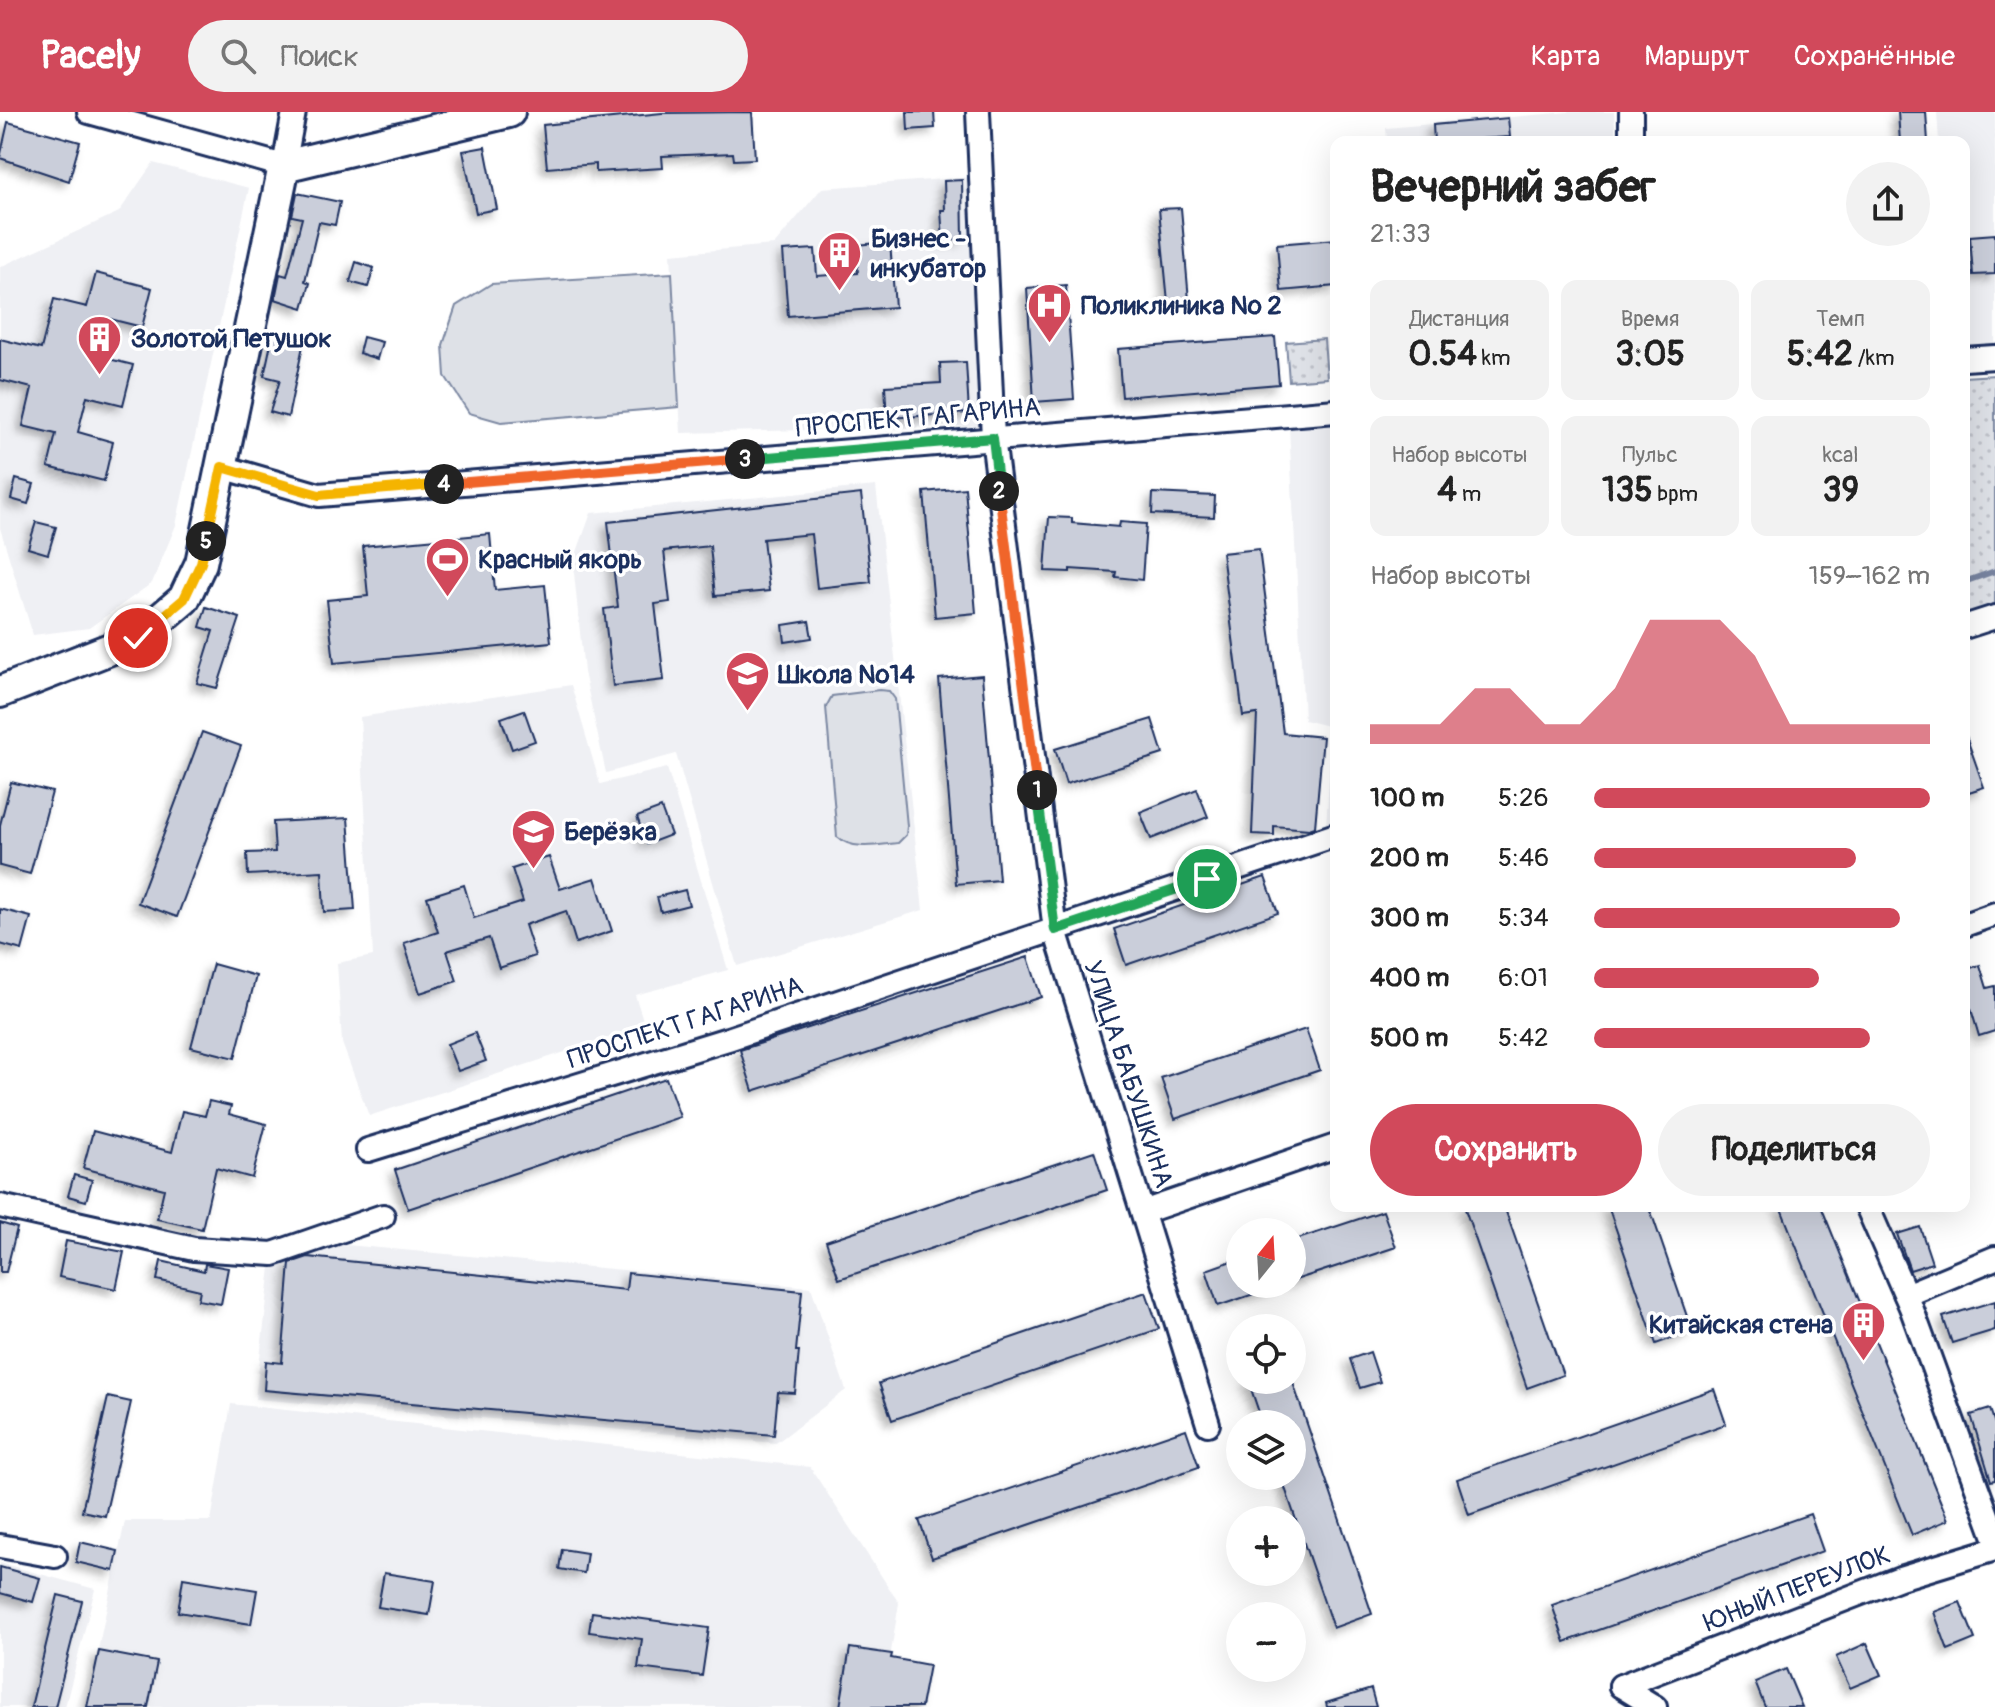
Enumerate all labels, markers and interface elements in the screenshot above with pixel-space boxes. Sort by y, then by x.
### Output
search box [188,20,748,92]
text: Pacely [40,32,140,80]
icon: search [216,34,260,78]
text: Поиск [280,38,359,75]
text: Карта [1531,39,1600,74]
text: Маршрут [1644,39,1750,74]
text: Сохранённые [1794,39,1955,74]
text: Вечерний забег [1370,160,1656,215]
button: share [1846,162,1930,246]
text: 21:33 [1370,218,1431,250]
place label: Бизнес - инкубатор [870,223,986,285]
building icon: Бизнес - инкубатор [816,229,864,292]
hospital icon: Поликлиника № 2 [1026,281,1074,344]
place label: Поликлиника № 2 [1081,290,1282,322]
text: Дистанция [1409,305,1509,333]
text: Время [1621,305,1679,333]
text: Темп [1816,305,1865,333]
building icon: Золотой Петушок [76,314,124,377]
place label: Золотой Петушок [131,323,332,355]
text: 0.54 [1408,333,1477,376]
text: 3:05 [1615,333,1685,376]
text: 5:42 [1787,333,1853,376]
text: km [1477,344,1510,372]
text: /km [1853,344,1894,372]
street label: ПРОСПЕКТ ГАГАРИНА [794,391,1042,445]
pin: 3 [725,439,765,479]
text: Набор высоты [1391,441,1527,469]
text: Пульс [1622,441,1678,469]
text: kcal [1823,441,1859,469]
text: 3 [739,445,751,473]
pin: 4 [424,464,464,504]
text: 4 [1437,469,1457,512]
text: 135 [1602,469,1653,512]
text: 39 [1822,469,1859,512]
text: 4 [438,470,450,498]
pin: 2 [979,471,1019,511]
text: 2 [993,477,1005,505]
text: m [1457,480,1481,508]
text: bpm [1653,480,1698,508]
pin: 5 [186,521,226,561]
text: 5 [200,527,212,555]
sports icon: Красный якорь [423,535,471,598]
place label: Красный якорь [478,544,642,576]
text: Набор высоты [1370,560,1531,592]
text: 159–162 m [1808,560,1930,592]
pin [104,604,172,672]
icon: check [116,616,160,660]
school or university icon: Школа №14 [723,650,771,713]
place label: Школа №14 [777,659,915,691]
pin: 1 [1017,770,1057,810]
text: 1 [1033,776,1041,804]
text: 100 m [1370,782,1444,814]
text: 5:26 [1498,782,1549,814]
school or university icon: Берёзка [509,807,557,870]
place label: Берёзка [564,816,657,848]
text: 200 m [1370,842,1449,874]
text: 5:46 [1498,842,1549,874]
pin [1173,845,1241,913]
icon: arrive [1185,857,1229,901]
text: 300 m [1370,902,1449,934]
text: 5:34 [1498,902,1549,934]
street label: УЛИЦА БАБУШКИНА [1076,957,1180,1192]
text: 400 m [1370,962,1449,994]
text: 6:01 [1498,962,1548,994]
street label: ПРОСПЕКТ ГАГАРИНА [564,970,807,1076]
text: 500 m [1370,1022,1448,1054]
text: 5:42 [1498,1022,1549,1054]
button: Сохранить [1370,1104,1642,1196]
button: Поделиться [1658,1104,1930,1196]
north arrow [1226,1218,1306,1298]
map controls [1226,1218,1306,1682]
building icon: Китайская стена [1840,1300,1888,1363]
place label: Китайская стена [1649,1309,1833,1341]
button: locate [1226,1314,1306,1394]
button: layers [1226,1410,1306,1490]
button: + [1226,1506,1306,1586]
street label: ЮНЫЙ ПЕРЕУЛОК [1700,1539,1895,1639]
button: − [1226,1602,1306,1682]

